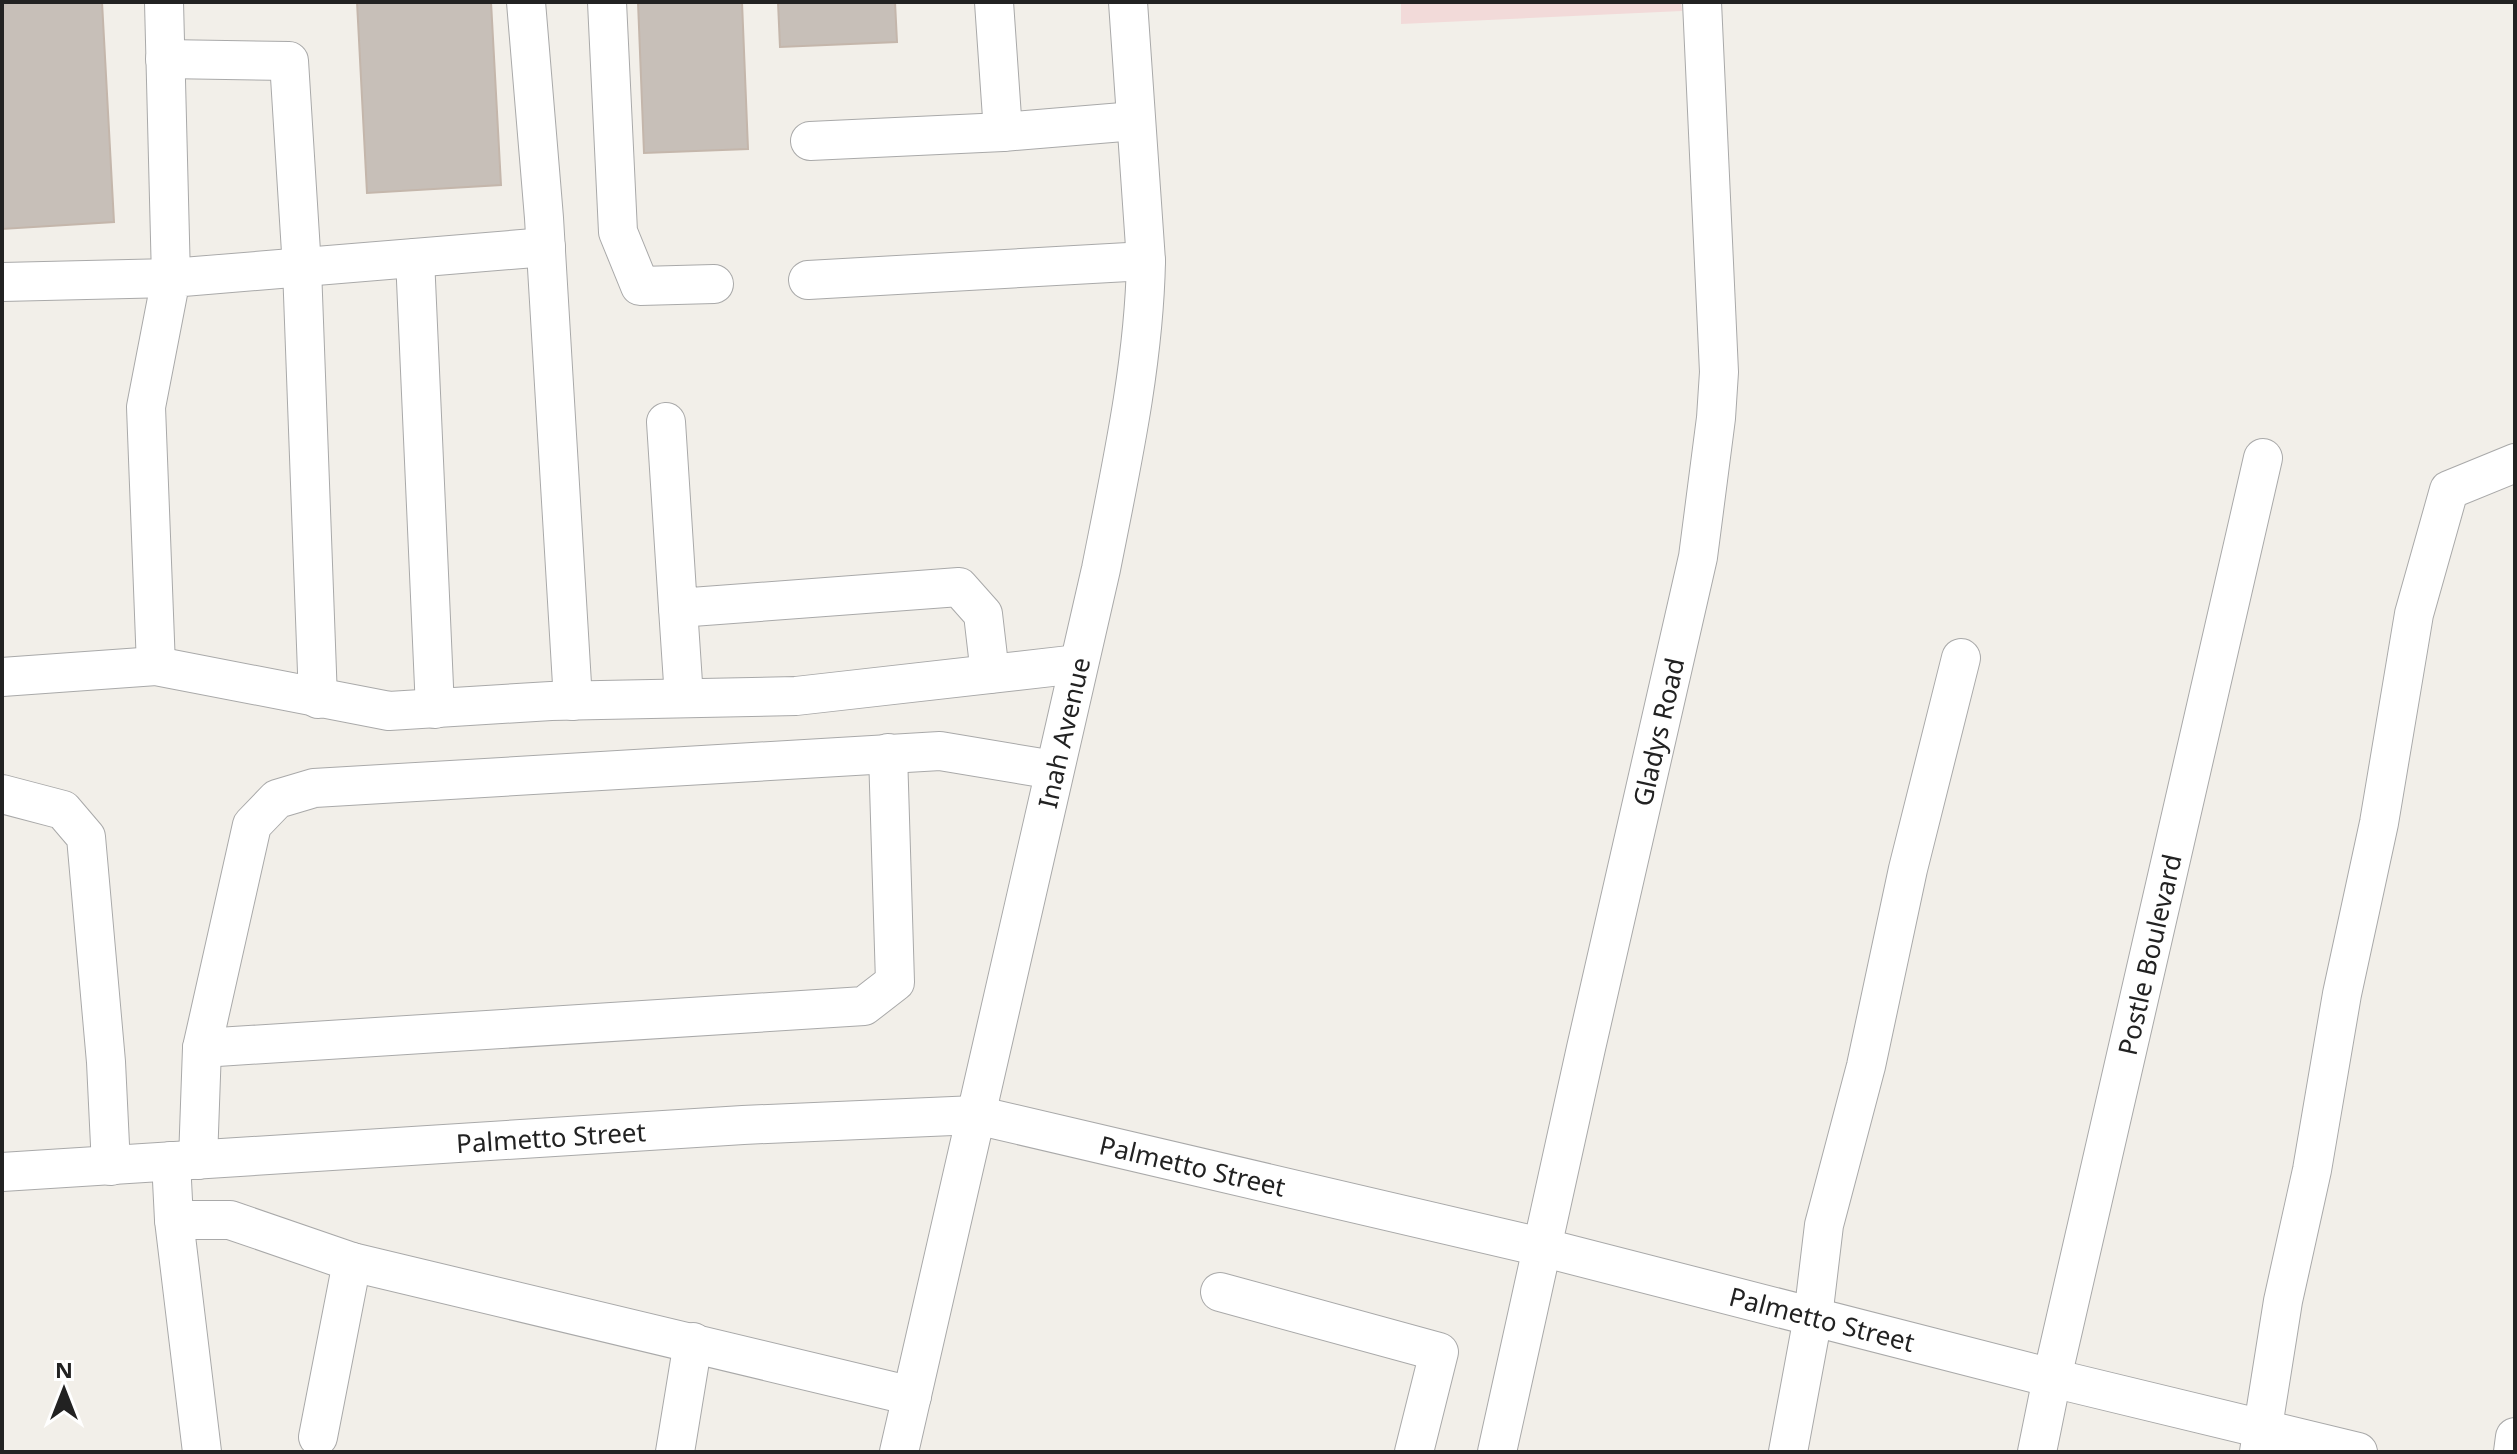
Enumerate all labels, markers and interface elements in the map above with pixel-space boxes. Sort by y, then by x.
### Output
street label: Inah Avenue [1029,654,1098,812]
street label: Gladys Road [1624,654,1692,810]
street label: Postle Boulevard [2109,851,2190,1058]
street label: Palmetto Street [455,1113,647,1161]
street label: Palmetto Street [1096,1126,1289,1205]
street label: Palmetto Street [1726,1278,1918,1360]
north arrow [24,1350,104,1430]
text: N [55,1354,73,1384]

